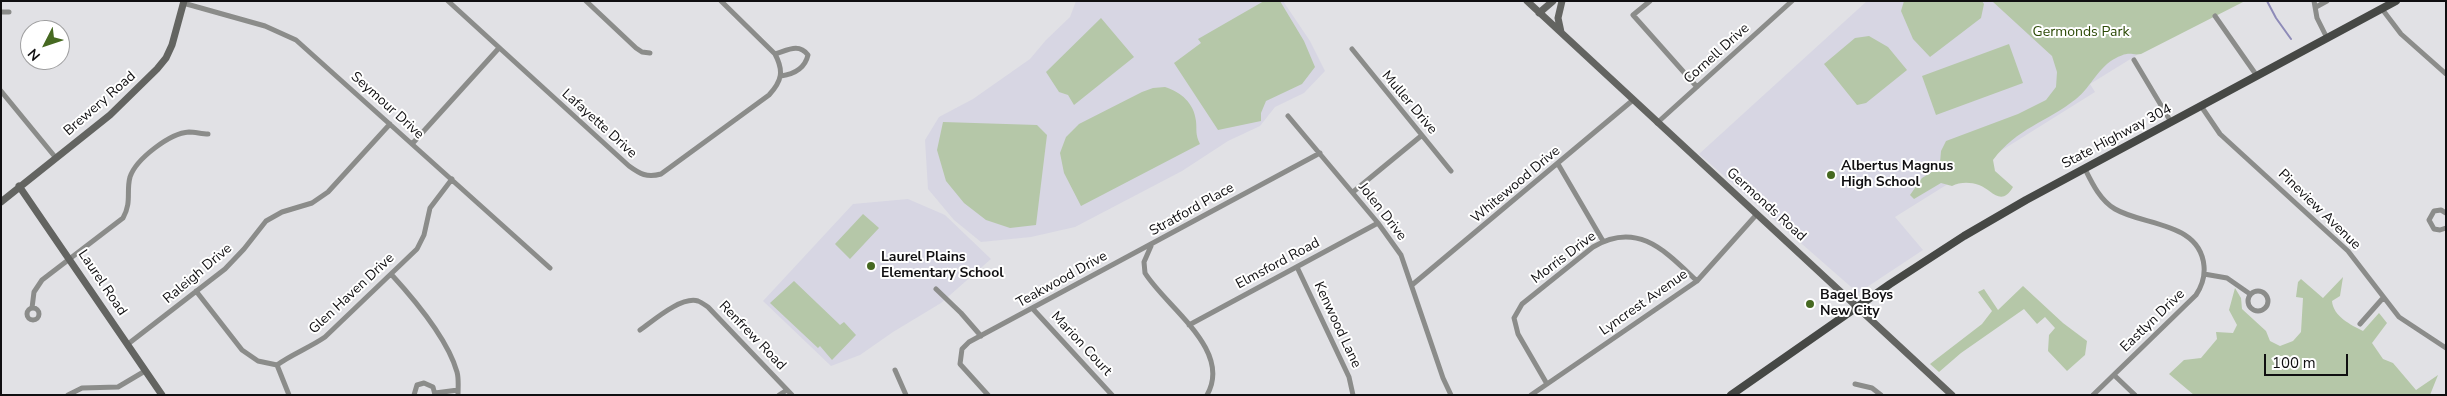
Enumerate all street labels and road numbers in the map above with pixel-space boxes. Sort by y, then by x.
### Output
street label: Cornell Drive [1681,20,1753,88]
street label: Brewery Road [61,68,139,140]
street label: Muller Drive [1378,68,1440,138]
street label: Seymour Drive [347,69,427,143]
street label: Lafayette Drive [558,86,640,162]
street label: State Highway 304 [2059,101,2175,173]
street label: Whitewood Drive [1468,143,1564,227]
street label: Germonds Road [1723,165,1809,245]
street label: Pineview Avenue [2274,166,2364,254]
street label: Stratford Place [1147,180,1237,240]
street label: Jolen Drive [1354,180,1410,244]
street label: Morris Drive [1528,228,1600,288]
street label: Elmsford Road [1233,235,1323,293]
street label: Raleigh Drive [160,240,236,308]
street label: Laurel Road [74,247,130,319]
street label: Teakwood Drive [1014,248,1110,312]
street label: Glen Haven Drive [306,250,398,338]
street label: Lyncrest Avenue [1597,266,1691,340]
street label: Kenwood Lane [1310,279,1364,371]
street label: Eastlyn Drive [2117,286,2189,356]
street label: Renfrew Road [715,298,789,374]
street label: Marion Court [1047,308,1115,380]

